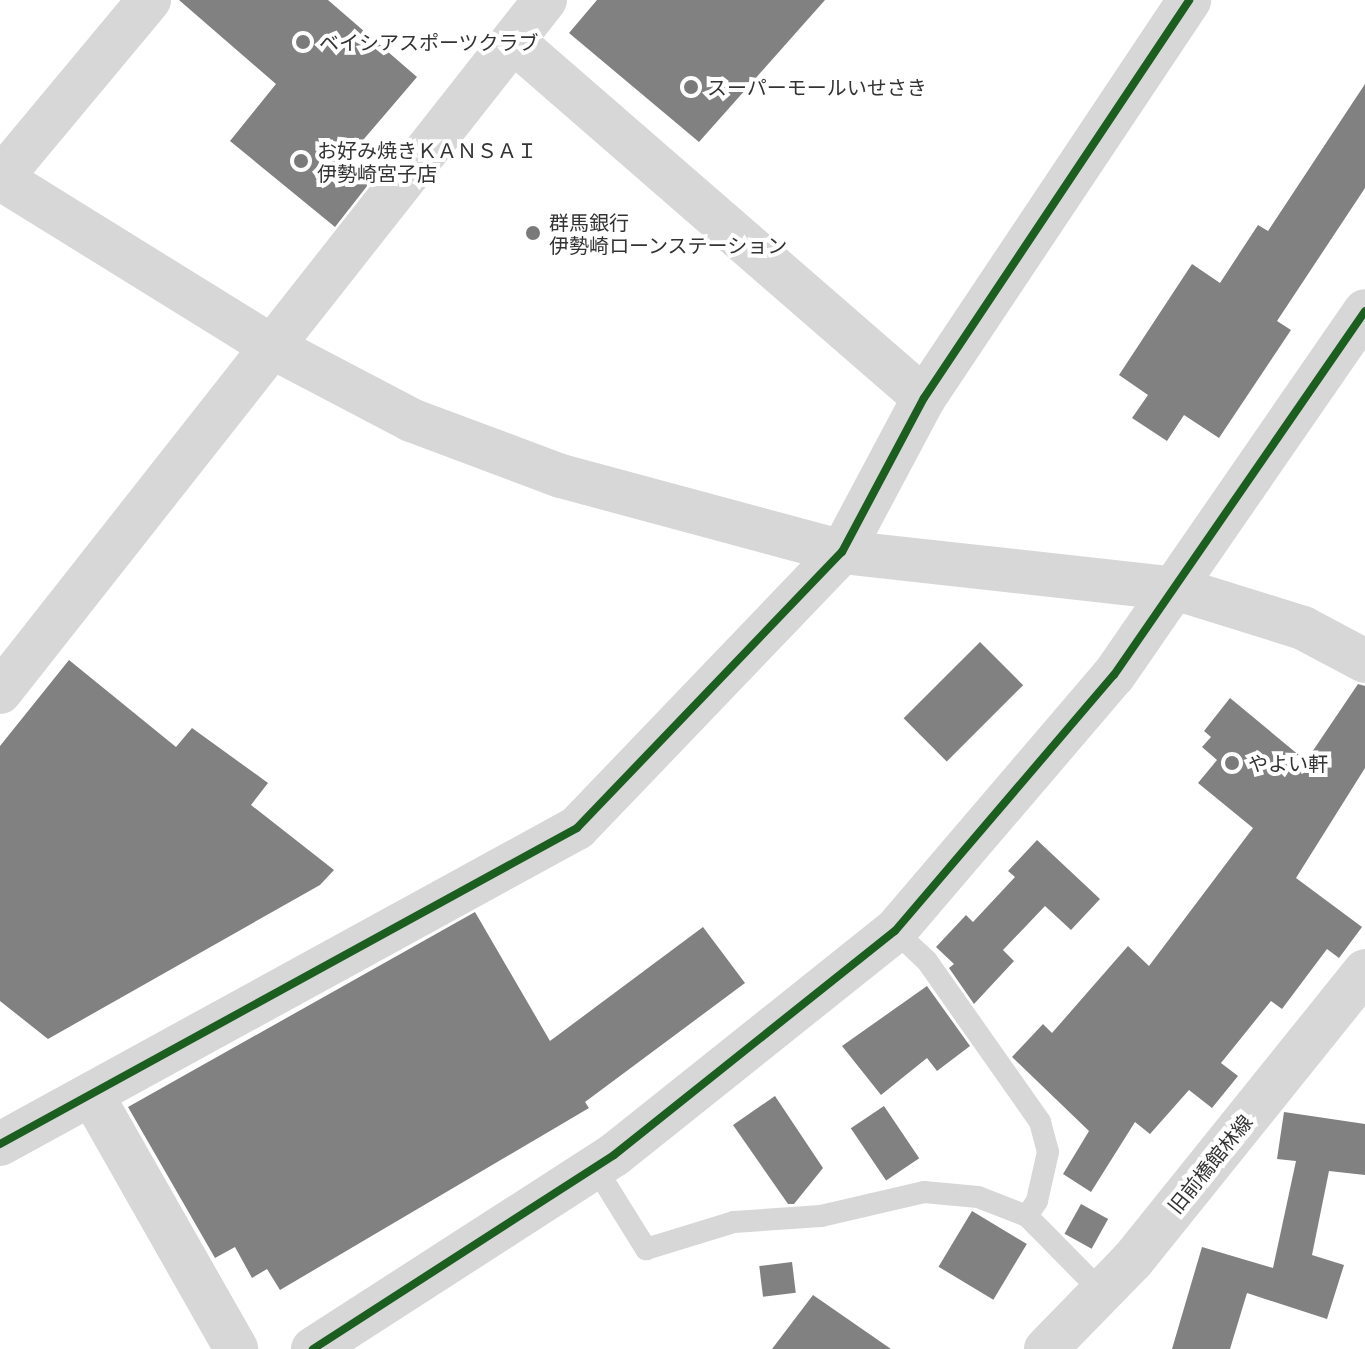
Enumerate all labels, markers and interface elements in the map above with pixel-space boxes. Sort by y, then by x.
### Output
place label: ベイシアスポーツクラブ [319,30,539,54]
marker: ベイシアスポーツクラブ [294,33,312,51]
place label: スーパーモールいせさき [707,75,927,99]
marker: スーパーモールいせさき [682,78,700,96]
place label: お好み焼きＫＡＮＳＡＩ 伊勢崎宮子店 [317,138,537,185]
marker: お好み焼きＫＡＮＳＡＩ 伊勢崎宮子店 [292,152,310,170]
place label: 群馬銀行 伊勢崎ローンステーション [549,210,789,257]
marker: 群馬銀行 伊勢崎ローンステーション [524,224,542,242]
place label: やよい軒 [1248,751,1328,775]
marker: やよい軒 [1223,754,1241,772]
street label: 旧前橋館林線 [1163,1110,1257,1218]

